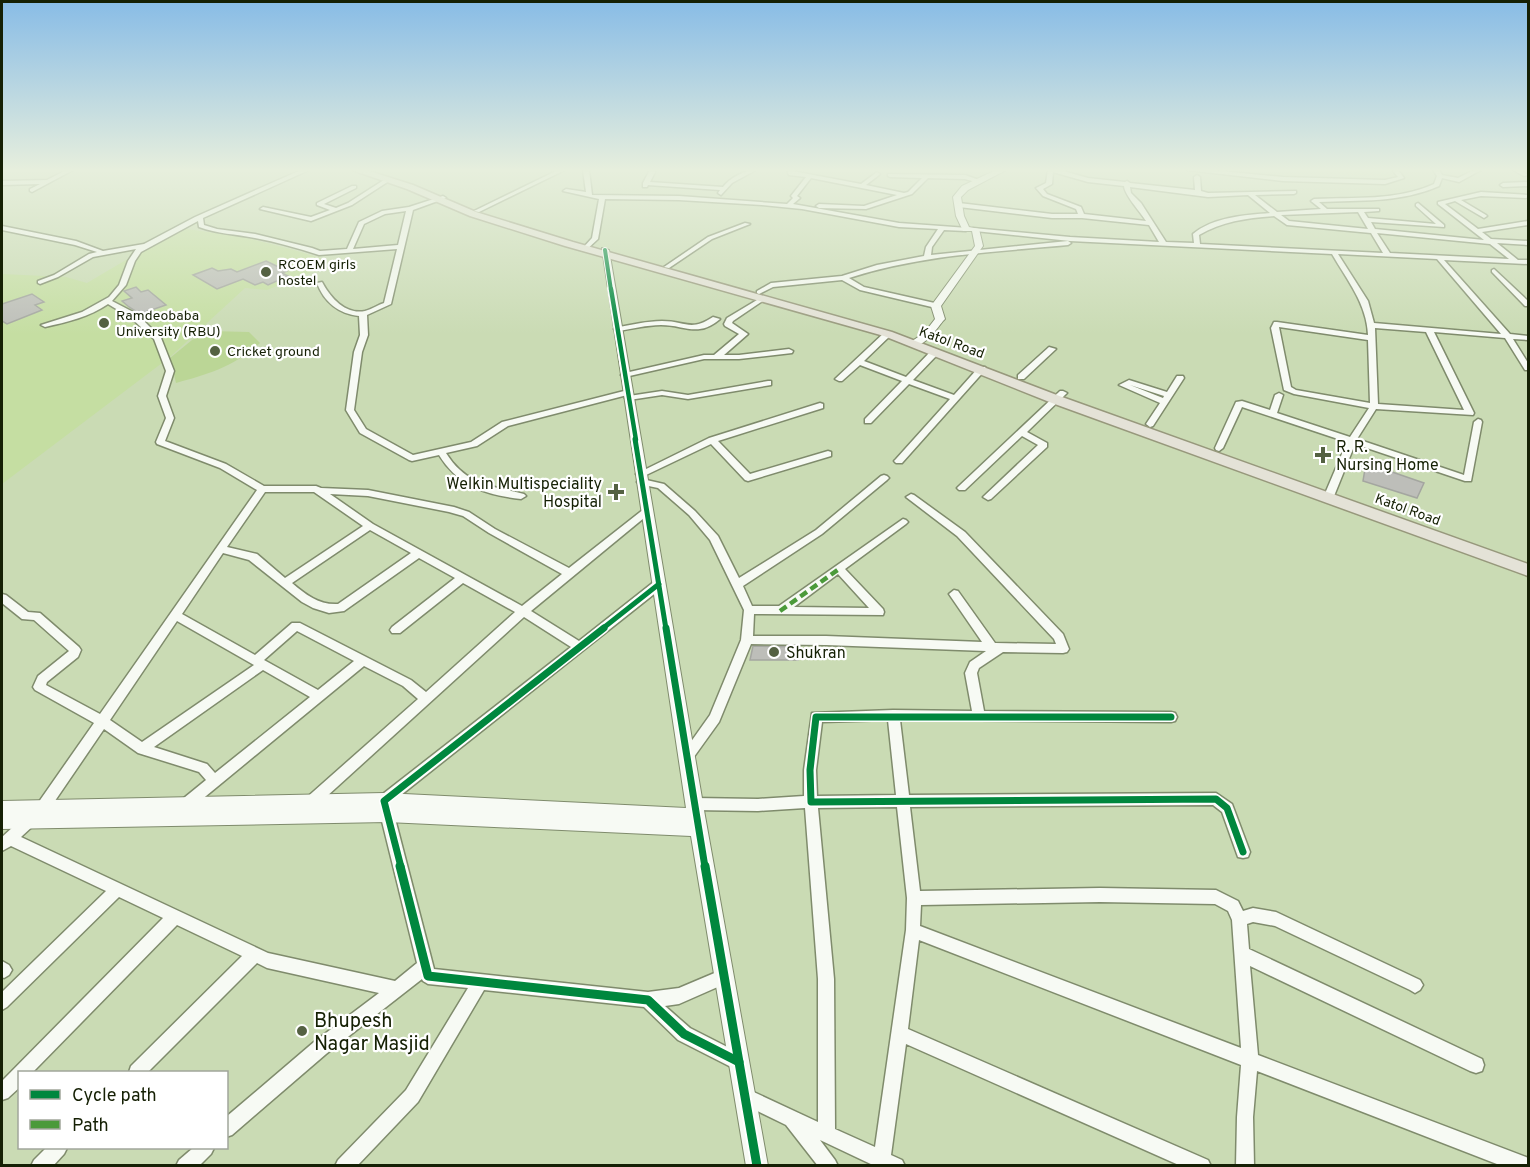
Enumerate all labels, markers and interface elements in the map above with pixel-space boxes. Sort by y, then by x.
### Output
place label: RCOEM girls hostel [278,257,356,290]
marker: RCOEM girls hostel [259,265,273,279]
place label: Ramdeobaba University (RBU) [116,308,221,341]
marker: Ramdeobaba University (RBU) [97,316,111,330]
street label: Katol Road [916,324,987,363]
marker: Cricket ground [208,344,222,358]
place label: Cricket ground [227,344,320,361]
place label: R. R. Nursing Home [1336,438,1439,476]
marker: R. R. Nursing Home [1314,446,1332,464]
place label: Welkin Multispeciality Hospital [446,475,602,513]
marker: Welkin Multispeciality Hospital [607,483,625,501]
street label: Katol Road [1372,491,1443,530]
place label: Shukran [786,644,846,664]
marker: Shukran [767,645,781,659]
place label: Bhupesh Nagar Masjid [314,1009,430,1058]
marker: Bhupesh Nagar Masjid [295,1024,309,1038]
legend [18,1071,228,1149]
text: Cycle path [72,1085,157,1108]
text: Path [72,1115,109,1138]

